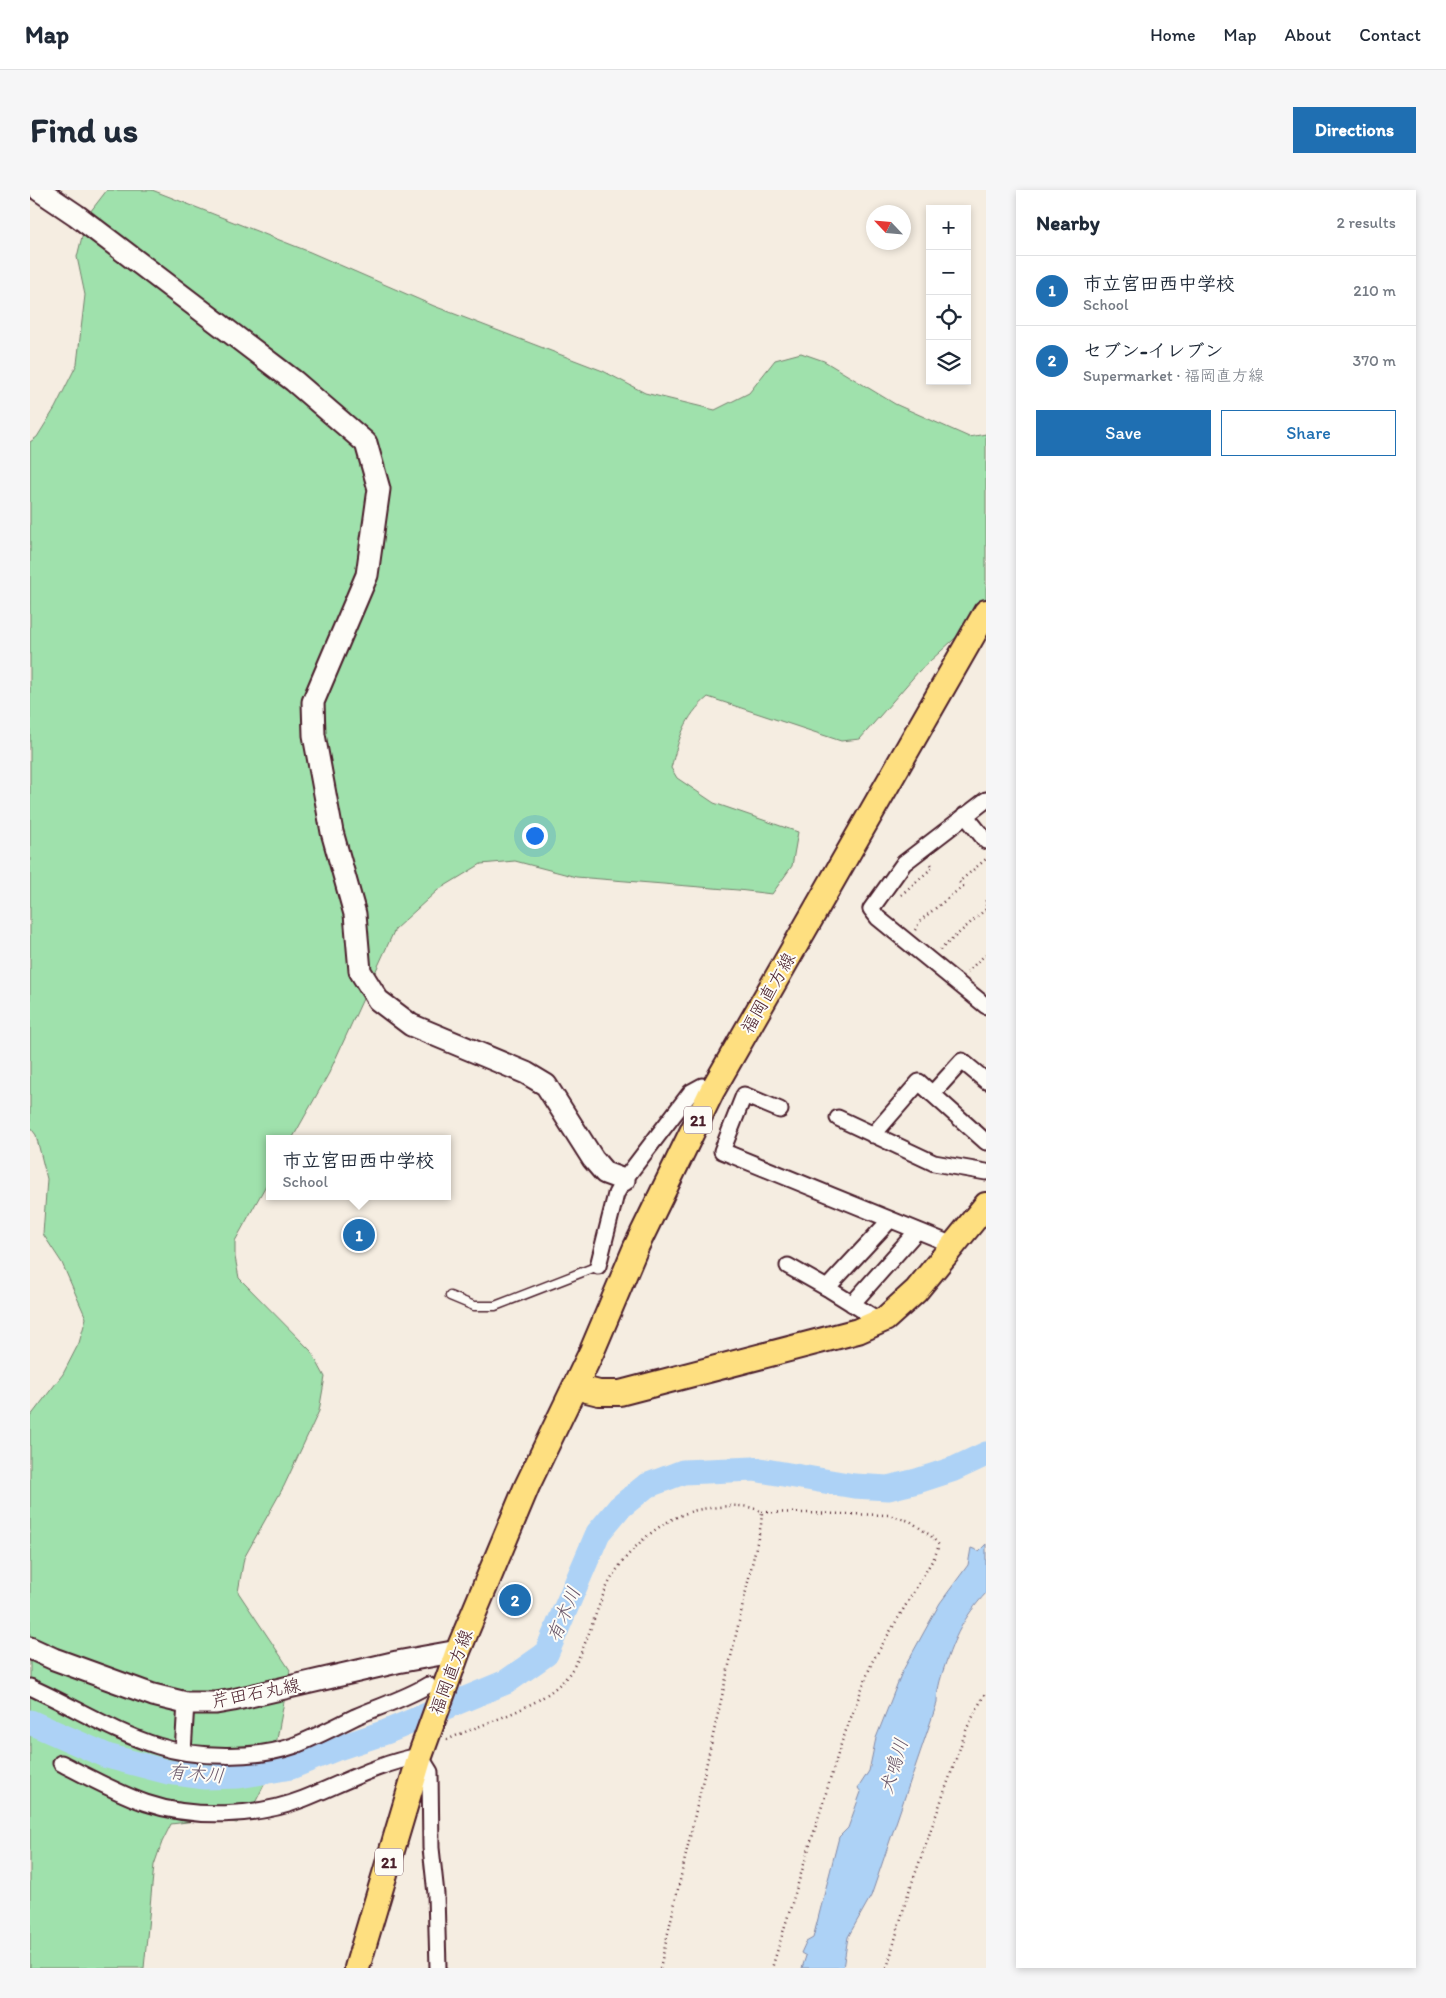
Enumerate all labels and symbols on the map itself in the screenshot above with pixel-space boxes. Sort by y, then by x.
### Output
north arrow [866,205,911,250]
your location [522,823,548,849]
street label: 福岡直方線 [736,949,800,1037]
road number: 21 [684,1106,712,1134]
pin: 1 [343,1216,375,1254]
pin: 2 [499,1581,531,1619]
water label: 有木川 [542,1583,585,1645]
street label: 福岡直方線 [425,1626,477,1718]
street label: 芹田石丸線 [210,1674,302,1712]
water label: 犬鳴川 [874,1736,913,1797]
water label: 有木川 [167,1760,225,1787]
road number: 21 [375,1848,403,1875]

